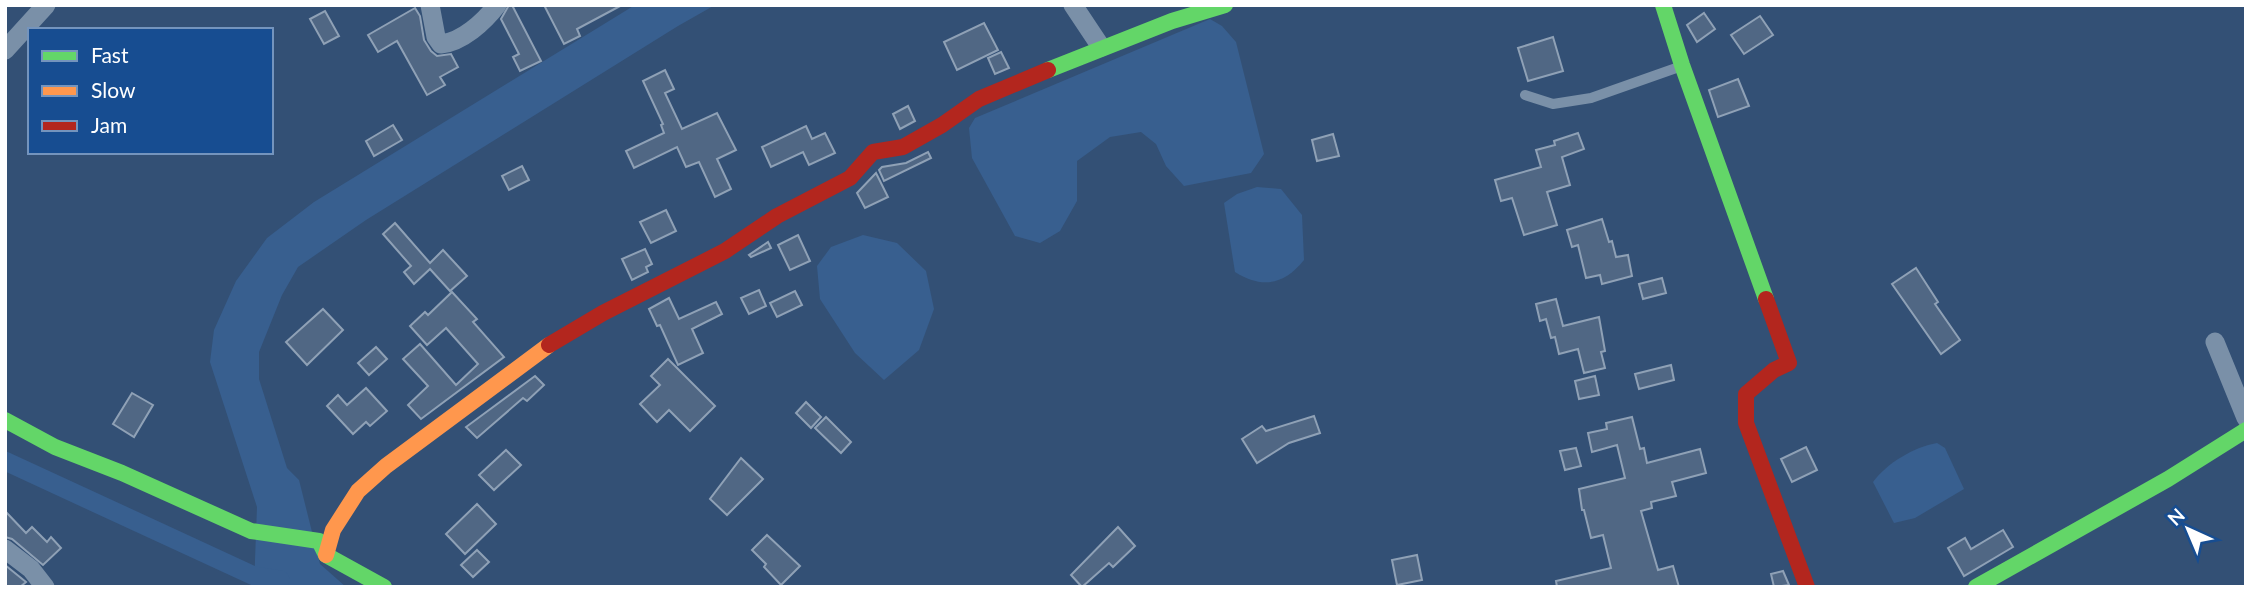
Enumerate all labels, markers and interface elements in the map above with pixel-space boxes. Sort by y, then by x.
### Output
legend [28,28,273,154]
text: Fast [91,42,129,67]
text: Slow [91,77,136,102]
text: Jam [91,112,127,137]
north arrow [2153,494,2223,564]
text: N [2163,503,2189,530]

